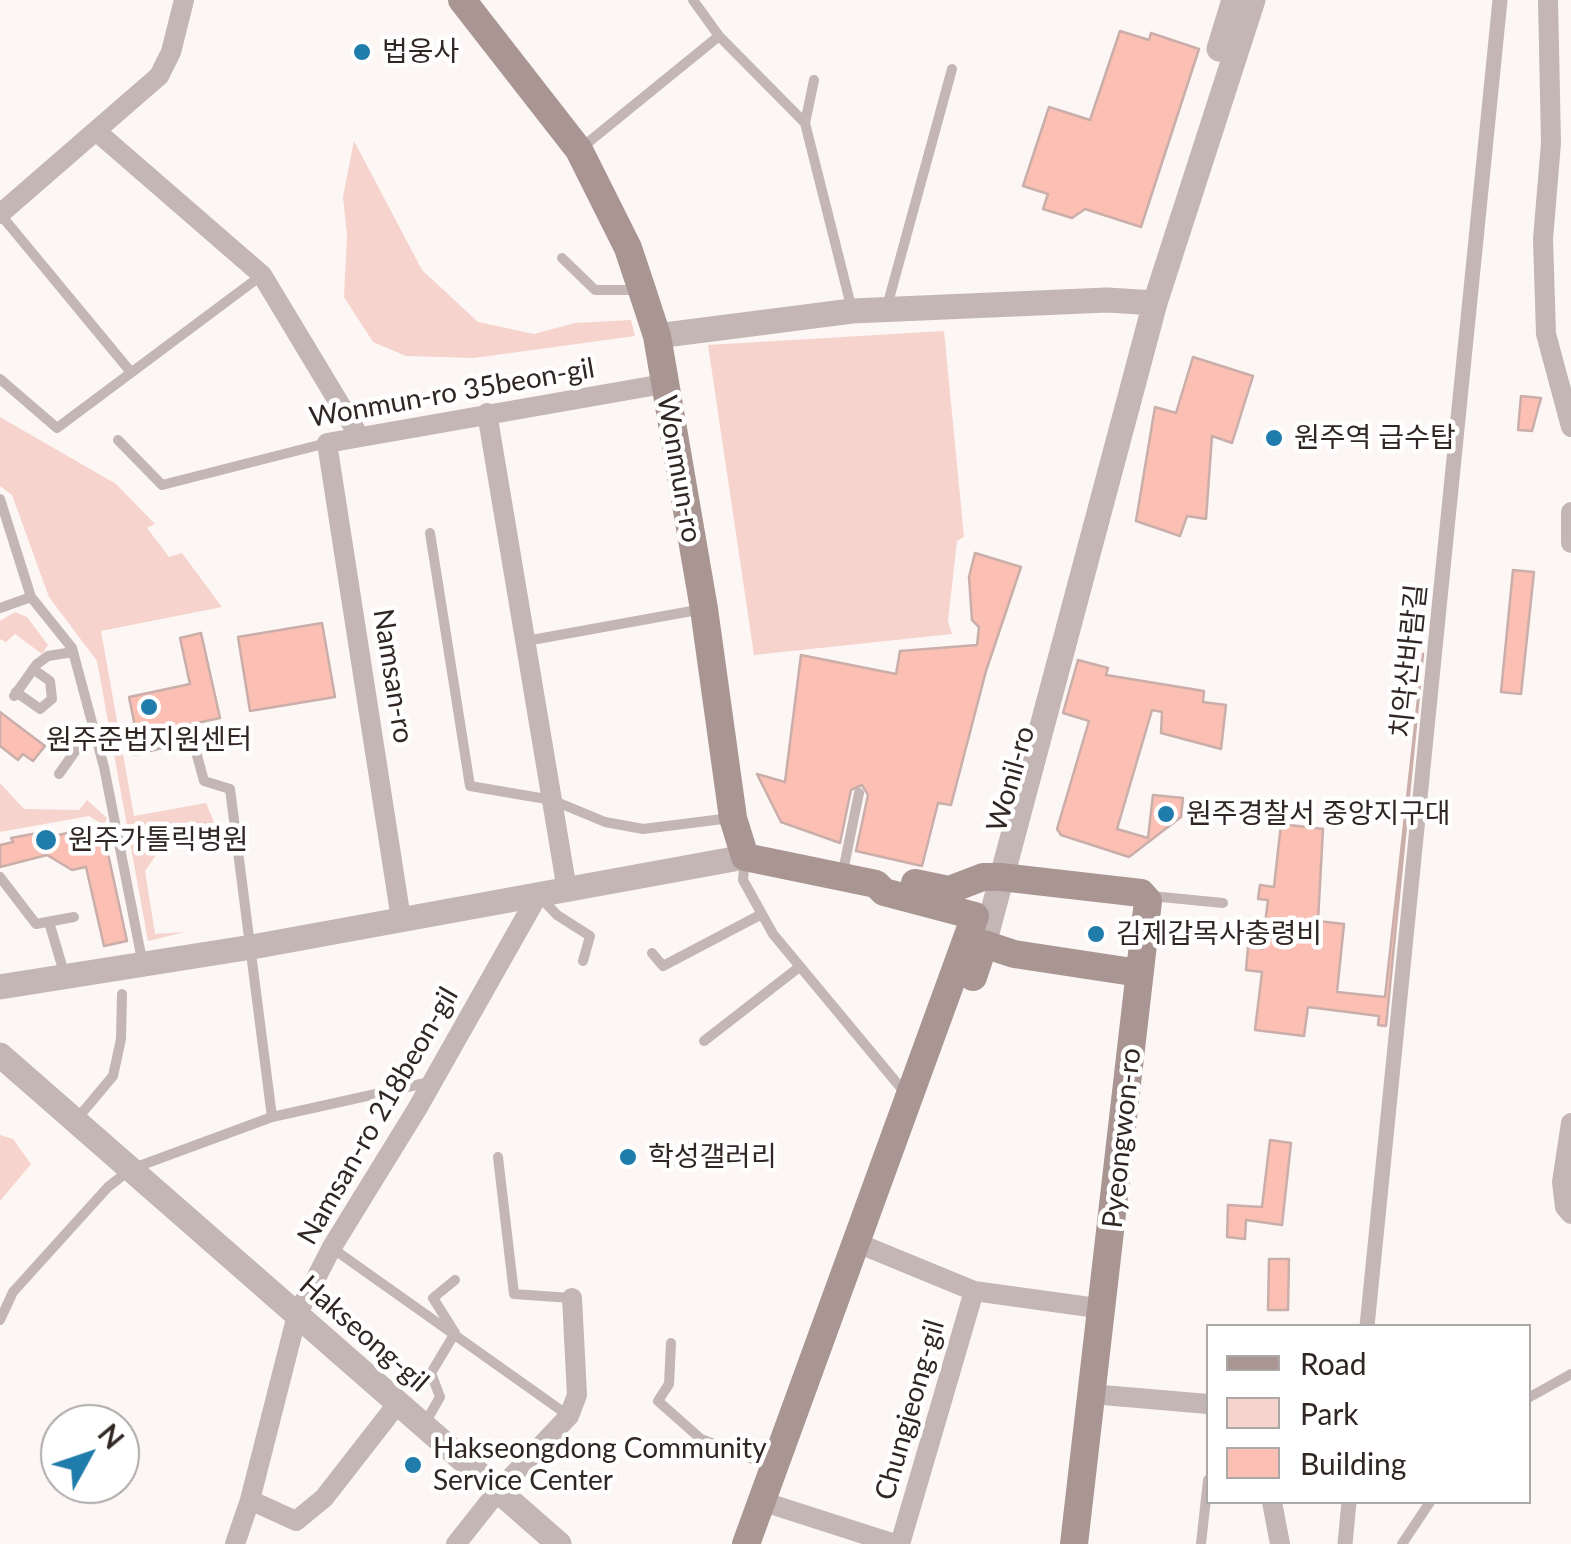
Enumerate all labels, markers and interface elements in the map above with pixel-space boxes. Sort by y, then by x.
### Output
place label: 법웅사 [382,35,459,69]
marker: 법웅사 [351,41,373,63]
street label: Wonmun-ro 35beon-gil [307,351,597,435]
street label: Wonmun-ro [650,393,708,545]
place label: 원주역 급수탑 [1294,421,1456,455]
marker: 원주역 급수탑 [1263,427,1285,449]
street label: 치악산바람길 [1384,582,1434,740]
street label: Namsan-ro [366,606,420,746]
marker: 원주준법지원센터 [138,696,160,718]
street label: Wonil-ro [980,722,1042,836]
place label: 원주준법지원센터 [46,723,252,757]
place label: 원주경찰서 중앙지구대 [1186,797,1451,831]
marker: 원주경찰서 중앙지구대 [1155,803,1177,825]
place label: 원주가톨릭병원 [68,823,248,857]
marker: 원주가톨릭병원 [33,827,59,853]
place label: 김제갑목사충령비 [1116,917,1322,951]
marker: 김제갑목사충령비 [1085,923,1107,945]
street label: Namsan-ro 218beon-gil [291,981,465,1251]
street label: Pyeongwon-ro [1096,1046,1148,1230]
place label: 학성갤러리 [648,1140,777,1174]
marker: 학성갤러리 [617,1146,639,1168]
street label: Hakseong-gil [292,1269,436,1399]
street label: Chungjeong-gil [868,1316,952,1504]
legend [1206,1324,1531,1504]
text: Road [1300,1345,1367,1381]
text: Park [1300,1395,1359,1431]
north arrow [40,1404,140,1504]
text: N [91,1417,131,1455]
place label: Hakseongdong Community Service Center [433,1432,767,1498]
text: Building [1300,1445,1406,1481]
marker: Hakseongdong Community Service Center [402,1454,424,1476]

